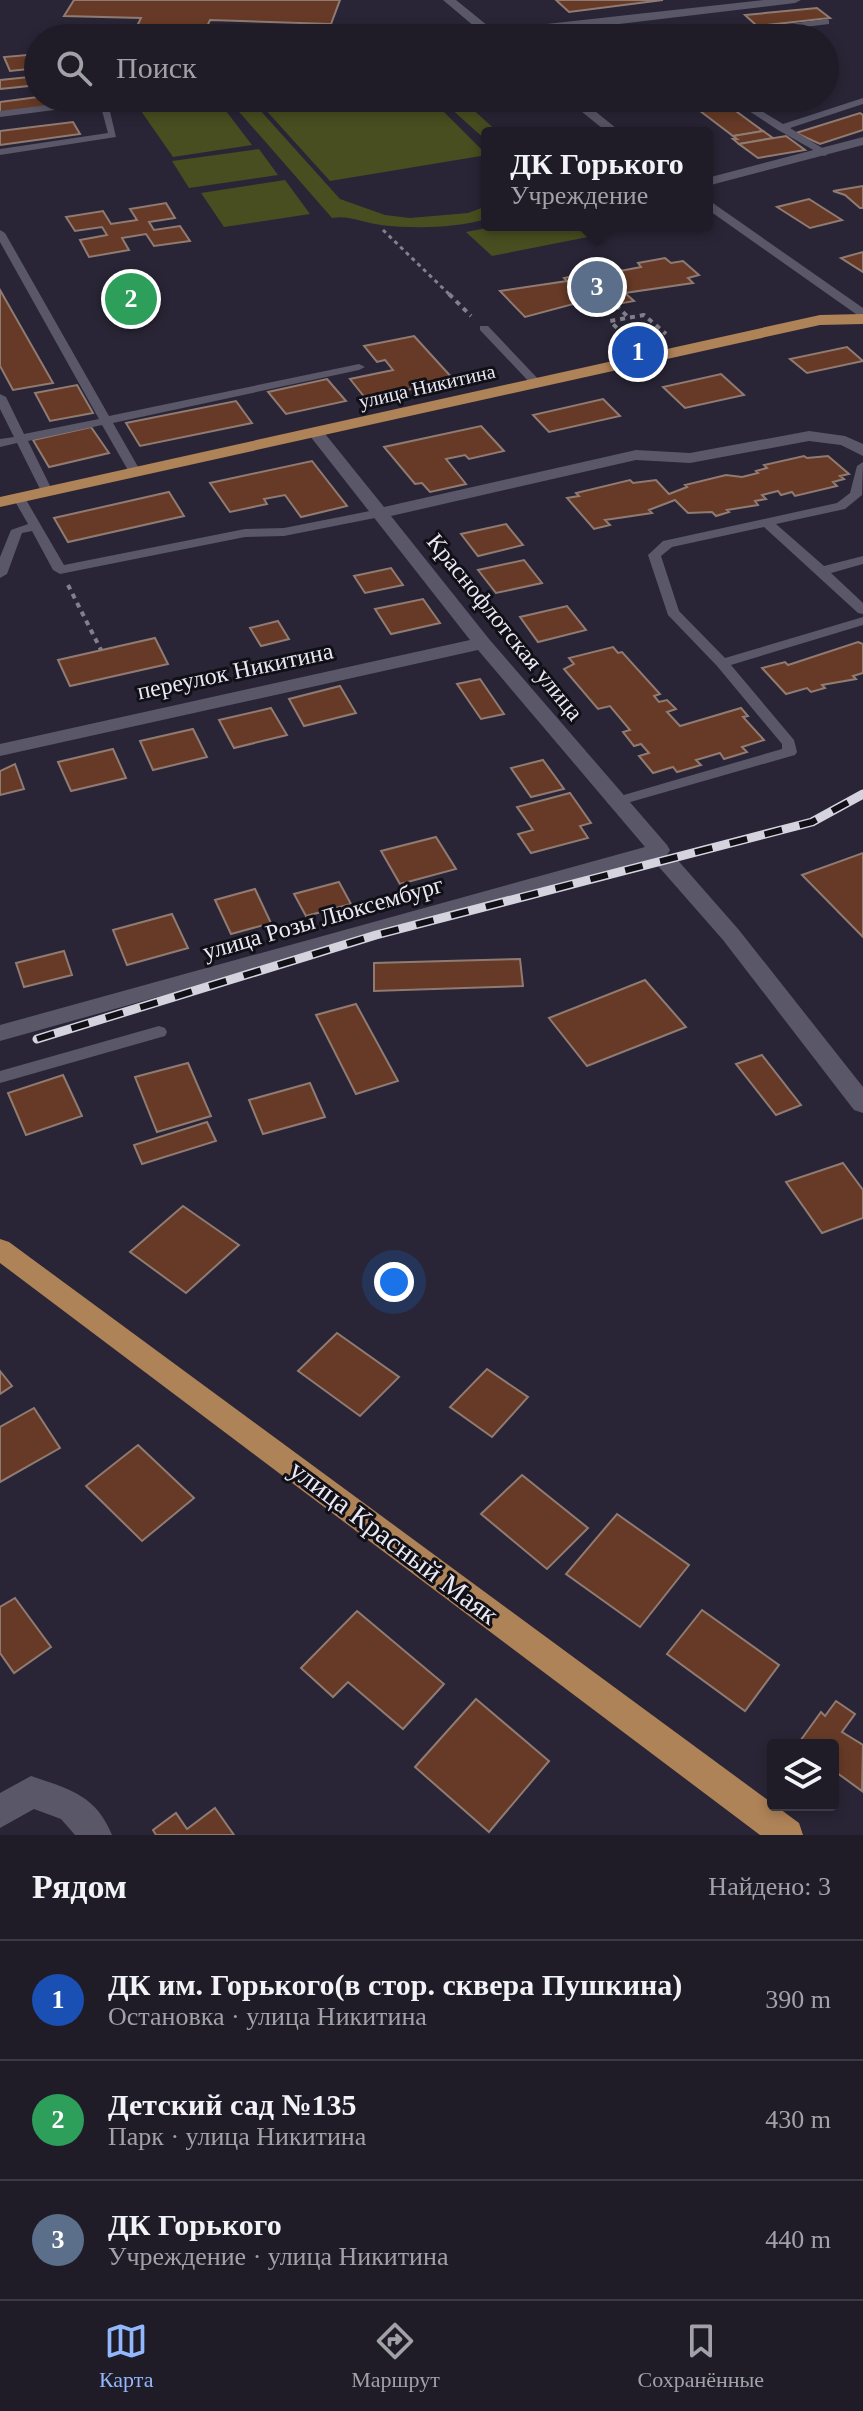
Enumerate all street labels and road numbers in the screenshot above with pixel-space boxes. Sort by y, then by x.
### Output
street label: улица Никитина [357,360,498,413]
street label: Краснофлотская улица [422,528,588,726]
street label: переулок Никитина [135,637,336,704]
street label: улица Розы Люксембург [200,871,446,965]
street label: улица Красный Маяк [284,1453,505,1631]

